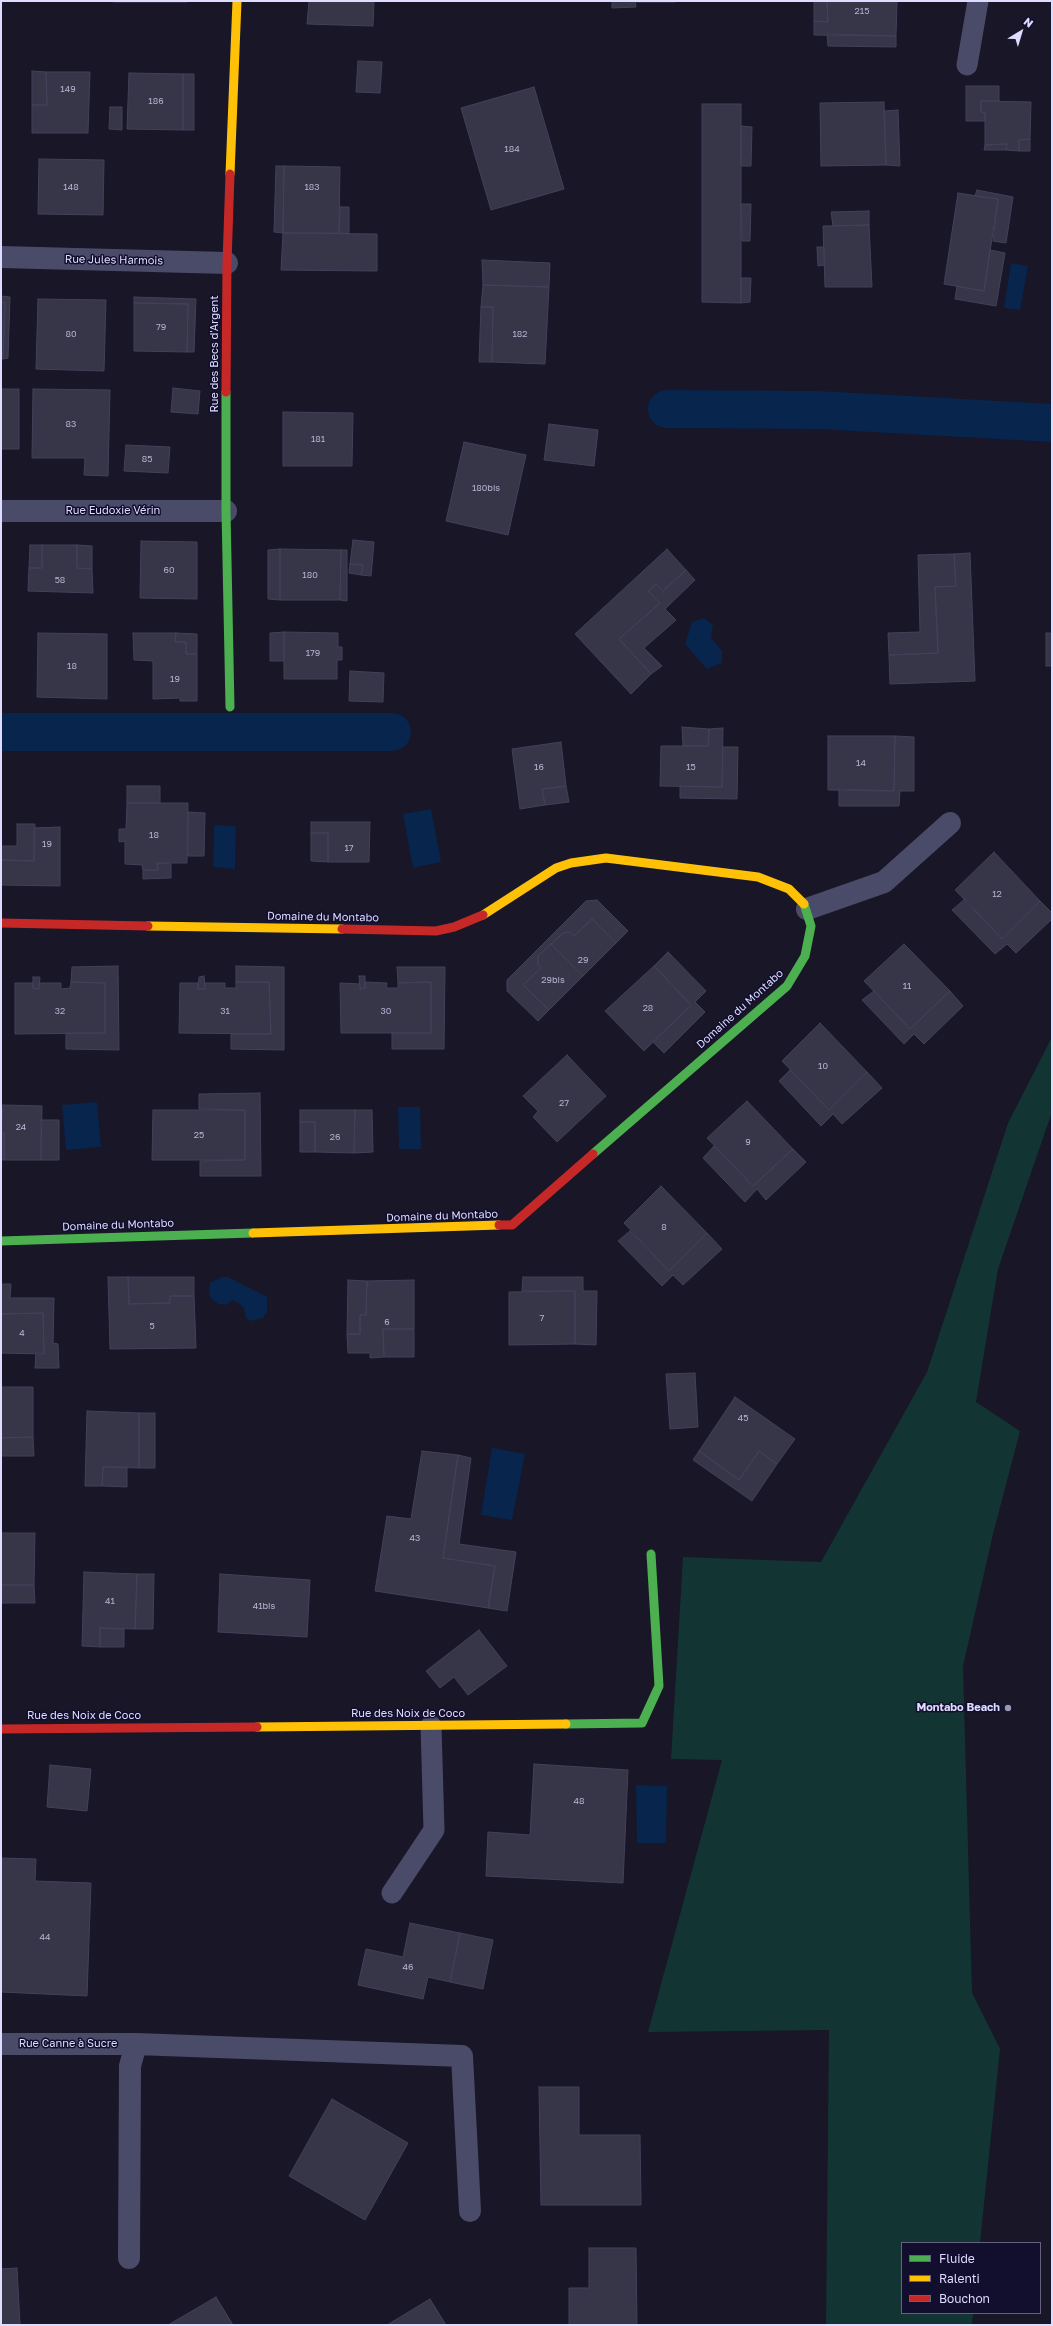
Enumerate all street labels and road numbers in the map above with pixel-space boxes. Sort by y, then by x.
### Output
street label: Rue Jules Harmois [65,253,163,267]
street label: Rue des Becs d'Argent [208,295,222,413]
street label: Rue Eudoxie Vérin [66,504,160,518]
street label: Domaine du Montabo [267,909,379,925]
street label: Domaine du Montabo [694,967,786,1051]
street label: Domaine du Montabo [386,1207,498,1225]
street label: Domaine du Montabo [62,1216,174,1234]
street label: Rue des Noix de Coco [351,1707,465,1721]
street label: Rue des Noix de Coco [27,1709,141,1723]
street label: Rue Canne à Sucre [19,2037,117,2051]

